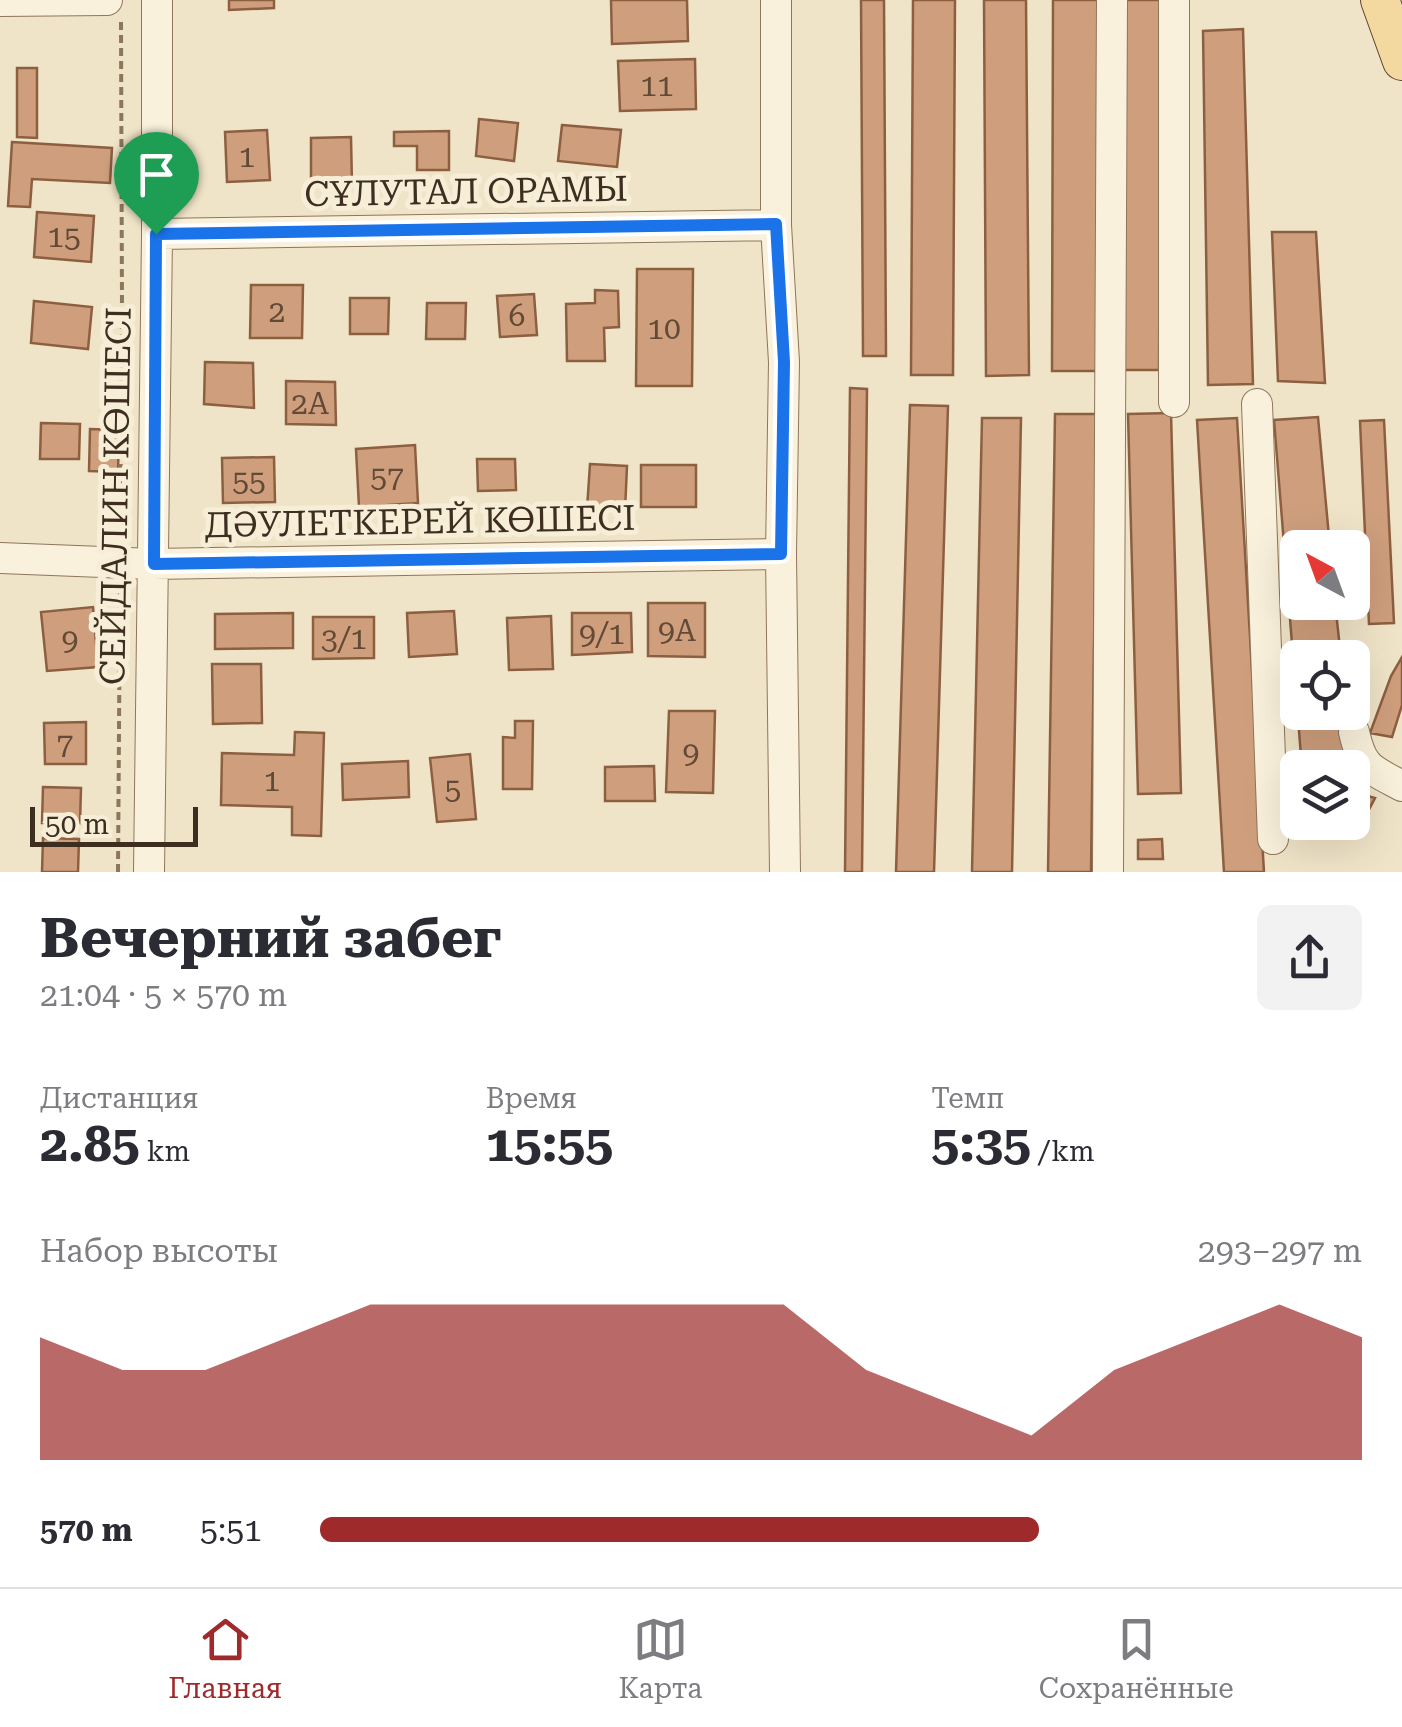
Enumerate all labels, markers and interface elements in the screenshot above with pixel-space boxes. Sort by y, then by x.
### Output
house number: 11 [640,68,674,103]
pin [114,132,199,235]
house number: 1 [239,139,255,174]
icon: arrive [129,147,184,202]
street label: СҰЛУТАЛ ОРАМЫ [304,169,628,215]
house number: 15 [47,219,81,254]
house number: 2 [269,294,285,329]
house number: 6 [509,298,525,333]
street label: СЕЙДАЛИН КӨШЕСІ [92,306,140,686]
house number: 10 [647,311,681,346]
house number: 2А [291,386,329,421]
house number: 57 [370,459,404,494]
house number: 55 [232,463,266,498]
street label: ДӘУЛЕТКЕРЕЙ КӨШЕСІ [204,498,636,546]
north arrow [1280,530,1370,620]
map controls [1280,530,1370,840]
house number: 9А [658,613,696,648]
house number: 9/1 [579,616,625,651]
house number: 3/1 [321,621,367,656]
house number: 9 [62,622,78,657]
button: locate [1280,640,1370,730]
house number: 7 [57,726,73,761]
house number: 9 [683,735,699,770]
button: layers [1280,750,1370,840]
house number: 1 [264,763,280,798]
house number: 5 [445,771,461,806]
scale bar [30,802,198,846]
text: 50 m [45,808,109,841]
button: share [1257,905,1362,1010]
text: Вечерний забег [40,906,502,970]
text: 21:04 · 5 × 570 m [40,976,287,1014]
text: Дистанция [40,1082,198,1115]
text: Время [486,1082,577,1115]
text: Темп [931,1082,1004,1115]
text: 2.85 [40,1115,140,1173]
text: 15:55 [486,1115,613,1173]
text: 5:35 [931,1115,1031,1173]
text: km [140,1135,190,1168]
text: /km [1031,1135,1095,1168]
text: Набор высоты [40,1232,278,1270]
text: 293–297 m [1198,1232,1362,1270]
text: 570 m [40,1511,133,1549]
text: 5:51 [200,1511,262,1549]
tab: Главная [168,1612,282,1705]
tab: Карта [619,1612,702,1705]
tab: Сохранённые [1039,1612,1234,1705]

